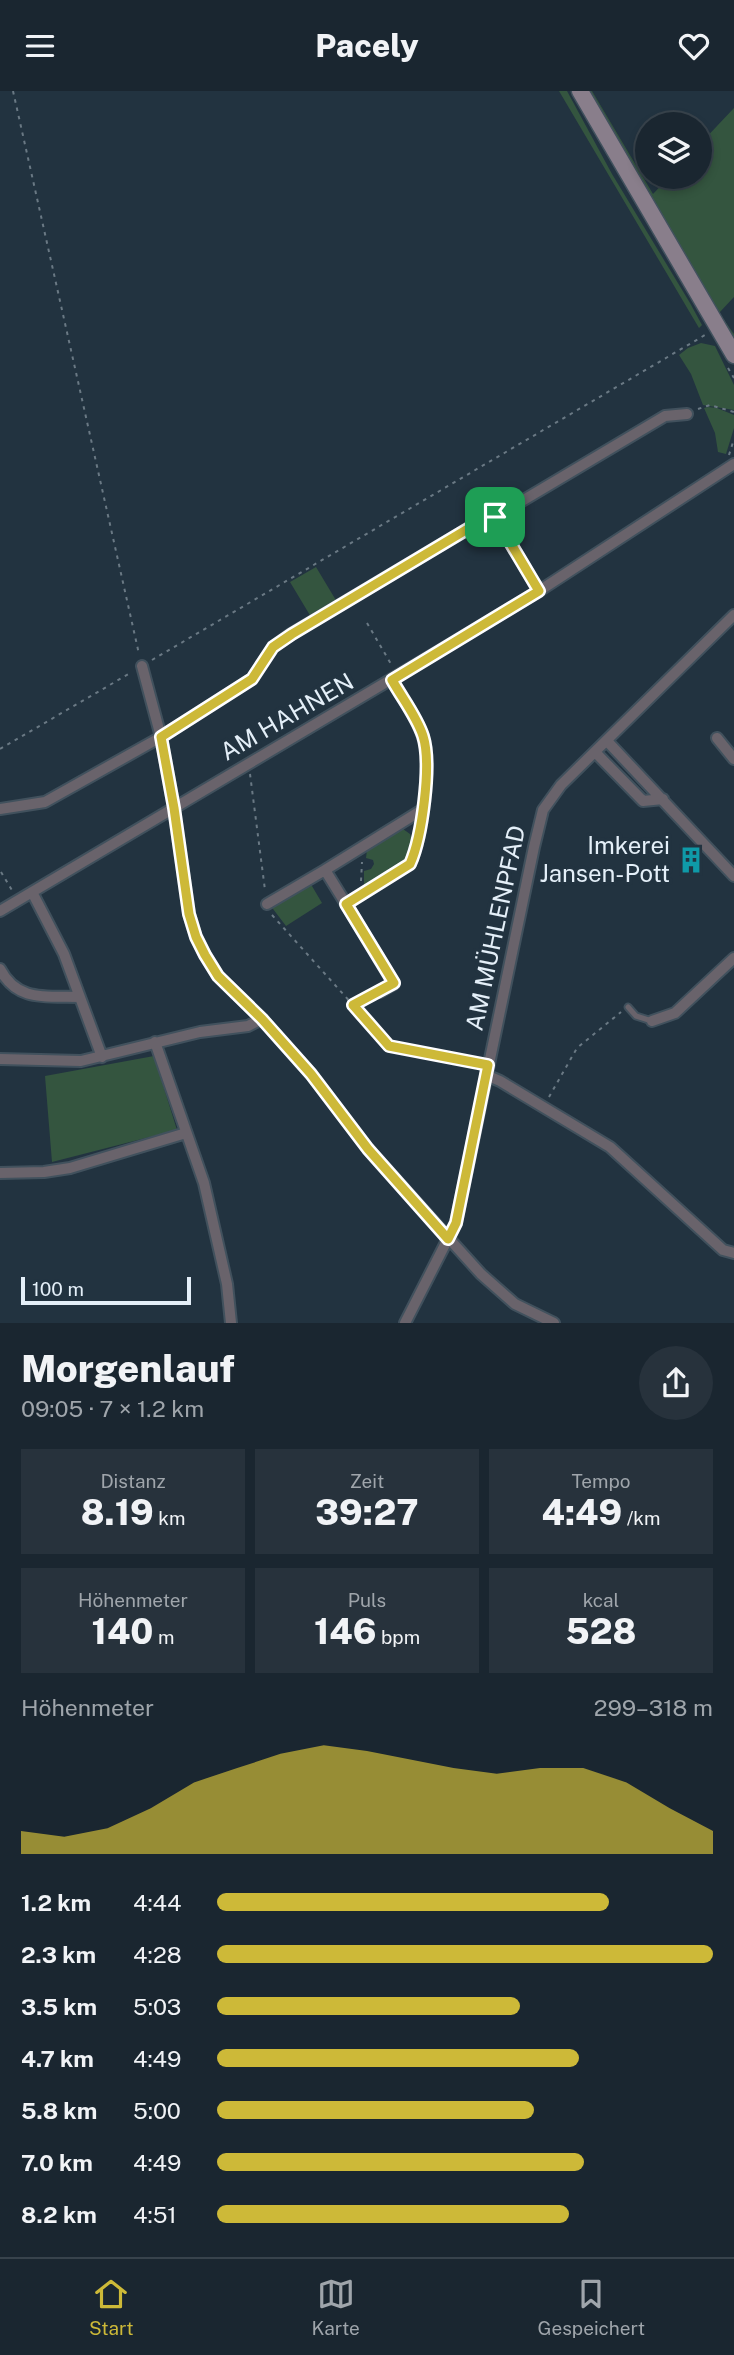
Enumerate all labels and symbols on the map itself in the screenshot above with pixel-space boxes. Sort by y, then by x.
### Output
pin [465,487,525,547]
street label: AM HAHNEN [215,667,358,766]
street label: AM MÜHLENPFAD [459,822,530,1033]
place label: Imkerei Jansen-Pott [539,831,670,887]
building icon: Imkerei Jansen-Pott [676,845,706,875]
scale bar [21,1273,191,1305]

